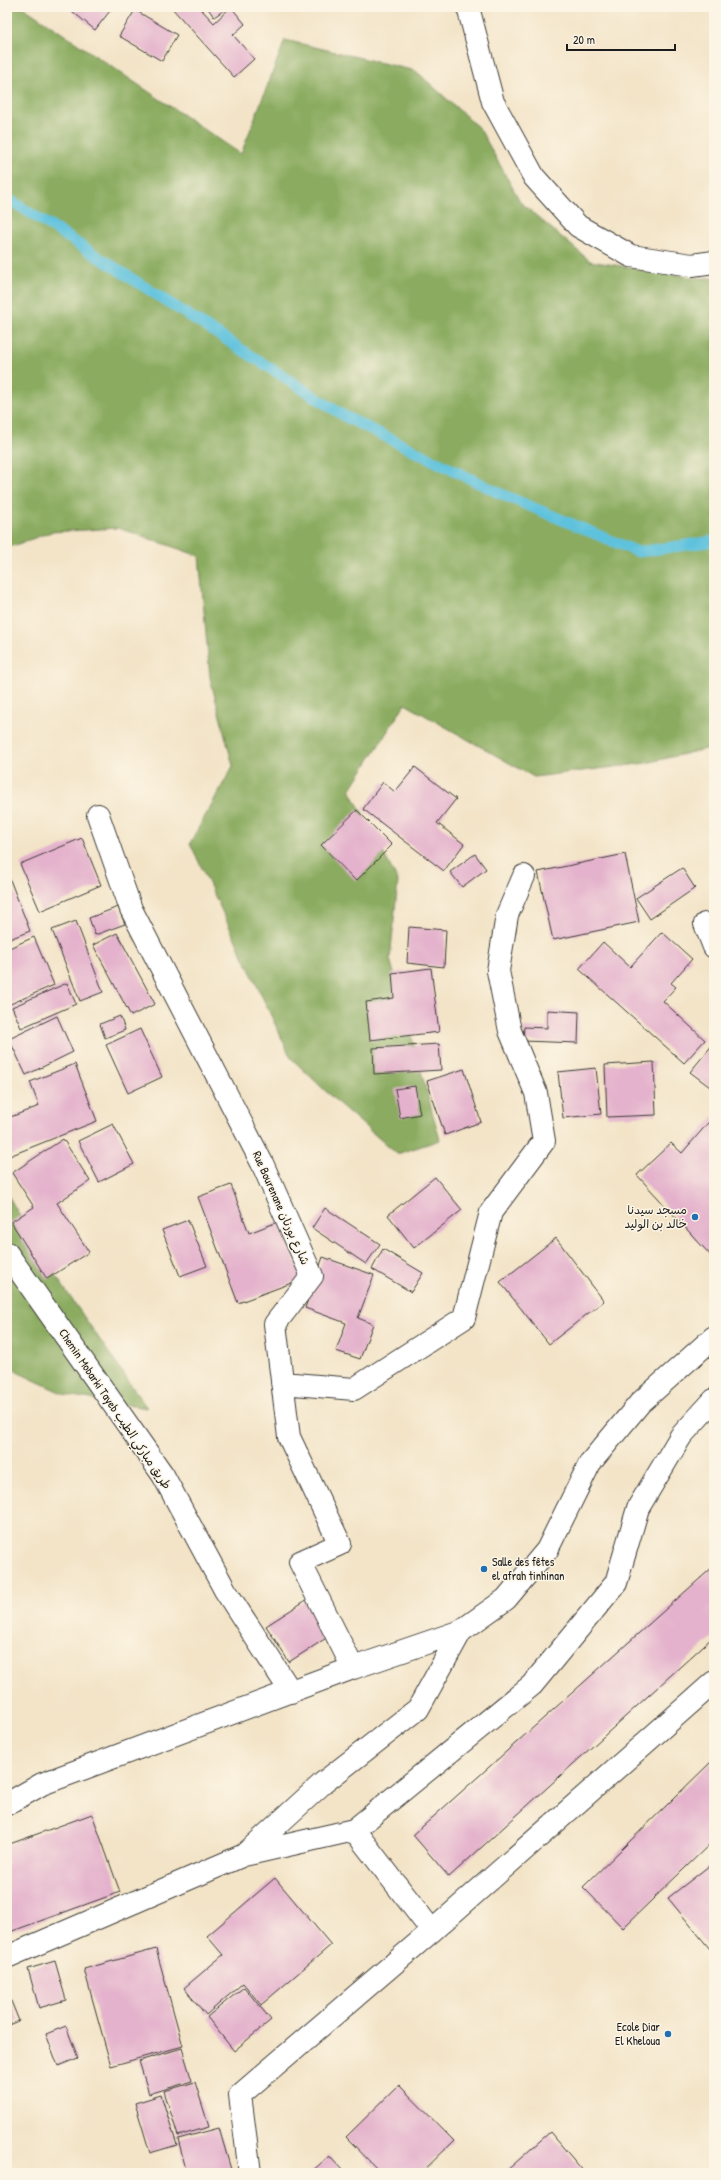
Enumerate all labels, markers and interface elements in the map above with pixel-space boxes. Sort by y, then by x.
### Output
scale bar [567,26,675,52]
text: 20 m [573,31,595,48]
street label: Rue Bourenane شارع بورنان [248,1148,314,1268]
place label: مسجد سيدنا خالد بن الوليد [624,1201,687,1232]
marker: مسجد سيدنا خالد بن الوليد [690,1212,700,1222]
street label: Chemin Mobarki Tayeb طريق مباركي الطيب [53,1325,176,1494]
place label: Salle des fêtes el afrah tinhinan [492,1553,564,1584]
marker: Salle des fêtes el afrah tinhinan [479,1564,489,1574]
place label: Ecole Diar El Kheloua [615,2018,660,2049]
marker: Ecole Diar El Kheloua [663,2029,673,2039]

